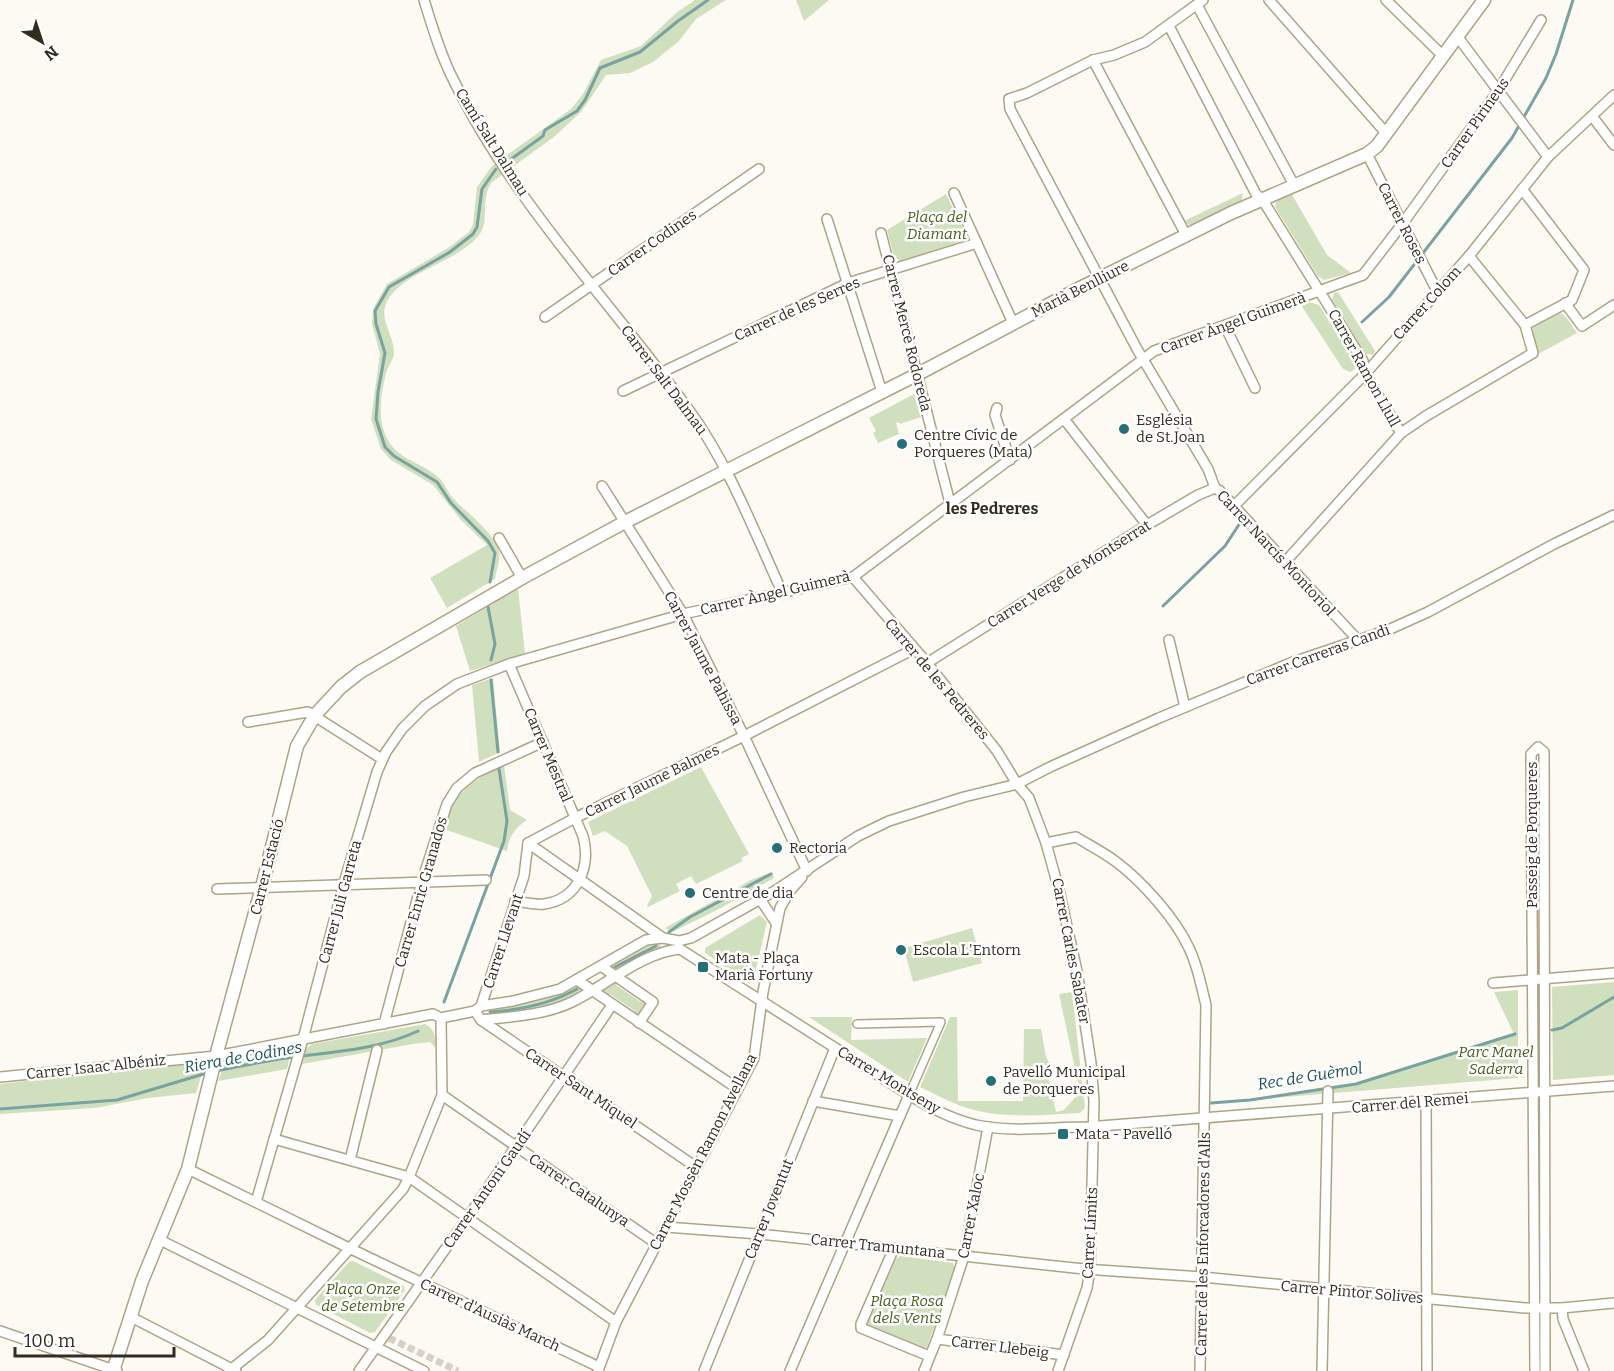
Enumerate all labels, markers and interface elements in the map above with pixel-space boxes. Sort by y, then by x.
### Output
north arrow [12,12,72,72]
text: N [40,42,62,65]
street label: Carrer Pirineus [1437,74,1513,172]
street label: Camí Salt Dalmau [452,85,532,199]
street label: Carrer Roses [1374,179,1430,267]
street label: Carrer Codines [604,206,700,280]
park label: Plaça del Diamant [907,208,968,243]
street label: Carrer Mercè Rodoreda [879,253,935,413]
street label: Marià Benlliure [1028,257,1132,321]
street label: Carrer Colom [1389,262,1465,344]
street label: Carrer de les Serres [731,273,863,345]
street label: Carrer Àngel Guimerà [1158,288,1308,358]
street label: Carrer Ramon Llull [1324,306,1404,430]
street label: Carrer Salt Dalmau [617,322,711,438]
place label: Església de St.Joan [1136,411,1206,446]
marker: Església de St.Joan [1117,422,1131,436]
place label: Centre Cívic de Porqueres (Mata) [914,426,1032,461]
marker: Centre Cívic de Porqueres (Mata) [895,437,909,451]
street label: Carrer Narcís Montoriol [1213,486,1339,620]
district label: les Pedreres [946,499,1038,518]
street label: Carrer Verge de Montserrat [984,516,1155,632]
street label: Carrer Àngel Guimerà [698,567,852,619]
street label: Carrer Jaume Pahissa [660,588,746,728]
street label: Carrer de les Pedreres [881,615,993,743]
street label: Carrer Carreras Candi [1244,620,1393,689]
street label: Carrer Mestral [520,705,576,805]
street label: Carrer Jaume Balmes [582,741,722,821]
street label: Passeig de Porqueres [1523,762,1541,908]
street label: Carrer Enric Granados [391,814,451,970]
street label: Carrer Estació [246,817,288,917]
street label: Carrer Juli Garreta [315,838,365,966]
place label: Rectoria [789,839,847,857]
marker: Rectoria [770,841,784,855]
street label: Carrer Carles Sabater [1048,876,1094,1026]
place label: Centre de dia [702,884,793,902]
marker: Centre de dia [683,886,697,900]
street label: Carrer Llevant [479,890,527,991]
place label: Escola L'Entorn [913,941,1021,959]
marker: Escola L'Entorn [894,943,908,957]
place label: Mata - Plaça Marià Fortuny [715,949,813,984]
marker: Mata - Plaça Marià Fortuny [696,960,710,974]
water label: Riera de Codines [183,1037,304,1077]
street label: Carrer Montseny [834,1042,944,1118]
park label: Parc Manel Saderra [1458,1043,1534,1078]
street label: Carrer Sant Miquel [522,1044,640,1132]
street label: Carrer Isaac Albéniz [25,1051,167,1083]
street label: Carrer Mossèn Ramon Avellana [645,1051,761,1253]
water label: Rec de Guèmol [1256,1058,1364,1094]
place label: Pavelló Municipal de Porqueres [1003,1063,1126,1098]
marker: Pavelló Municipal de Porqueres [984,1074,998,1088]
street label: Carrer del Remei [1351,1089,1470,1117]
place label: Mata - Pavelló [1075,1125,1172,1143]
street label: Carrer Antoni Gaudí [439,1126,535,1252]
marker: Mata - Pavelló [1056,1127,1070,1141]
street label: Carrer de les Enforcadores d'Alls [1192,1132,1214,1356]
street label: Carrer Catalunya [525,1150,633,1230]
street label: Carrer Joventut [741,1156,798,1262]
street label: Carrer Xaloc [954,1171,988,1260]
street label: Carrer Límits [1079,1187,1101,1279]
street label: Carrer Tramuntana [810,1230,946,1262]
street label: Carrer d'Ausiàs March [417,1275,563,1356]
street label: Carrer Pintor Solives [1280,1277,1424,1307]
park label: Plaça Onze de Setembre [321,1280,405,1315]
park label: Plaça Rosa dels Vents [870,1292,944,1327]
scale bar [15,1320,174,1358]
text: 100 m [24,1330,75,1352]
street label: Carrer Llebeig [950,1332,1050,1362]

